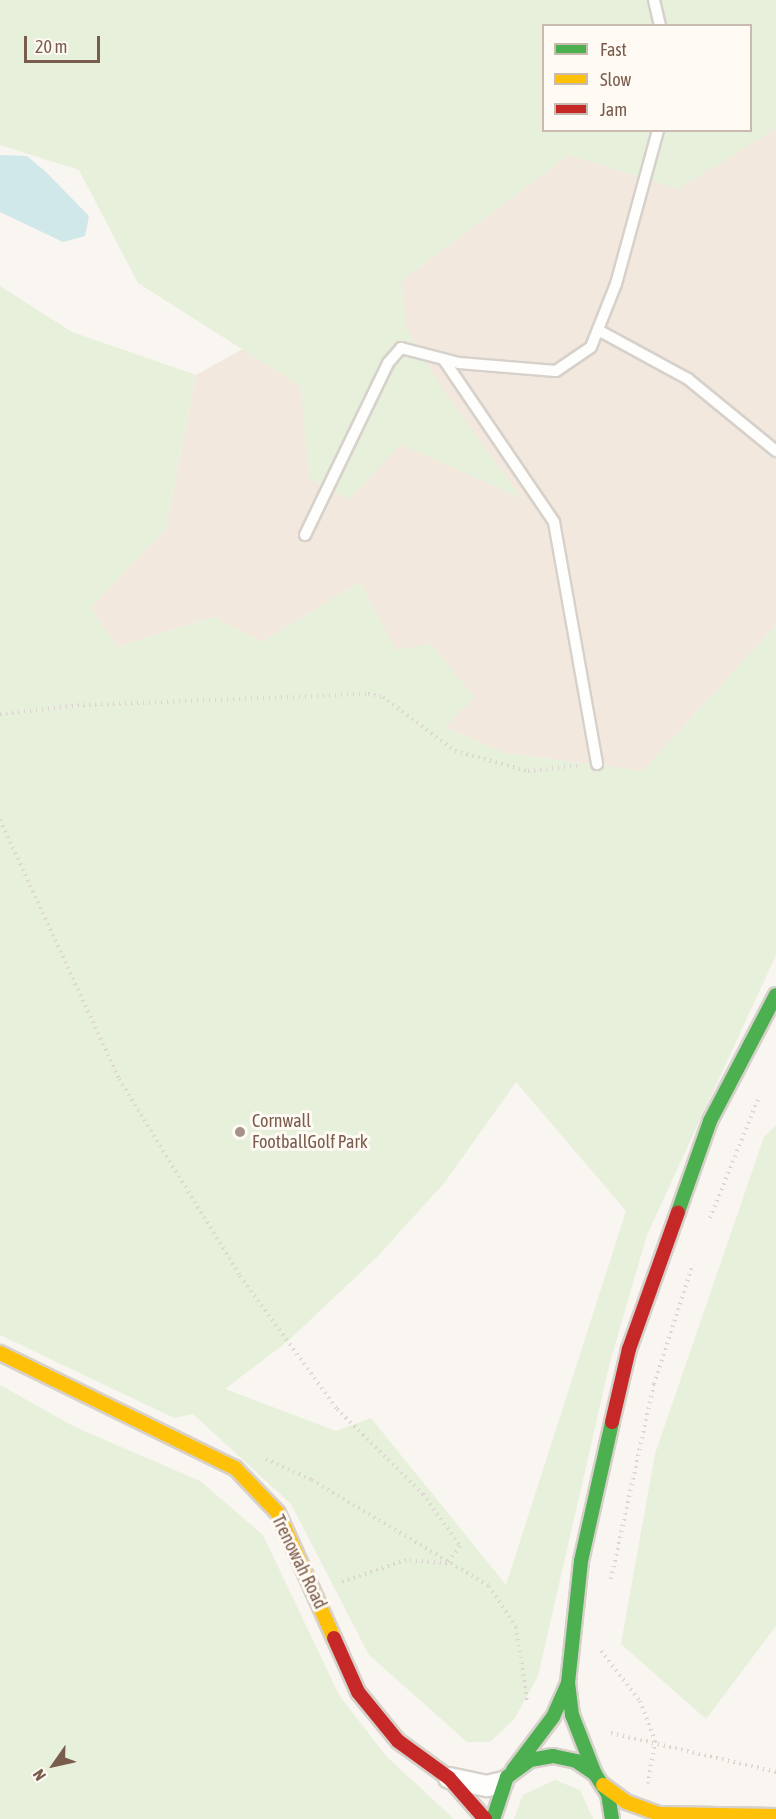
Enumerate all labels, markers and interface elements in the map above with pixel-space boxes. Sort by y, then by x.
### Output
scale bar [27,24,104,62]
legend [542,24,752,132]
text: 20 m [35,36,67,57]
text: Fast [600,39,627,60]
text: Slow [600,69,631,90]
text: Jam [600,99,627,120]
place label: Cornwall FootballGolf Park [252,1111,368,1154]
marker: Cornwall FootballGolf Park [233,1125,247,1139]
street label: Trenowah Road [267,1512,331,1612]
north arrow [24,1735,84,1795]
text: N [29,1766,49,1784]

